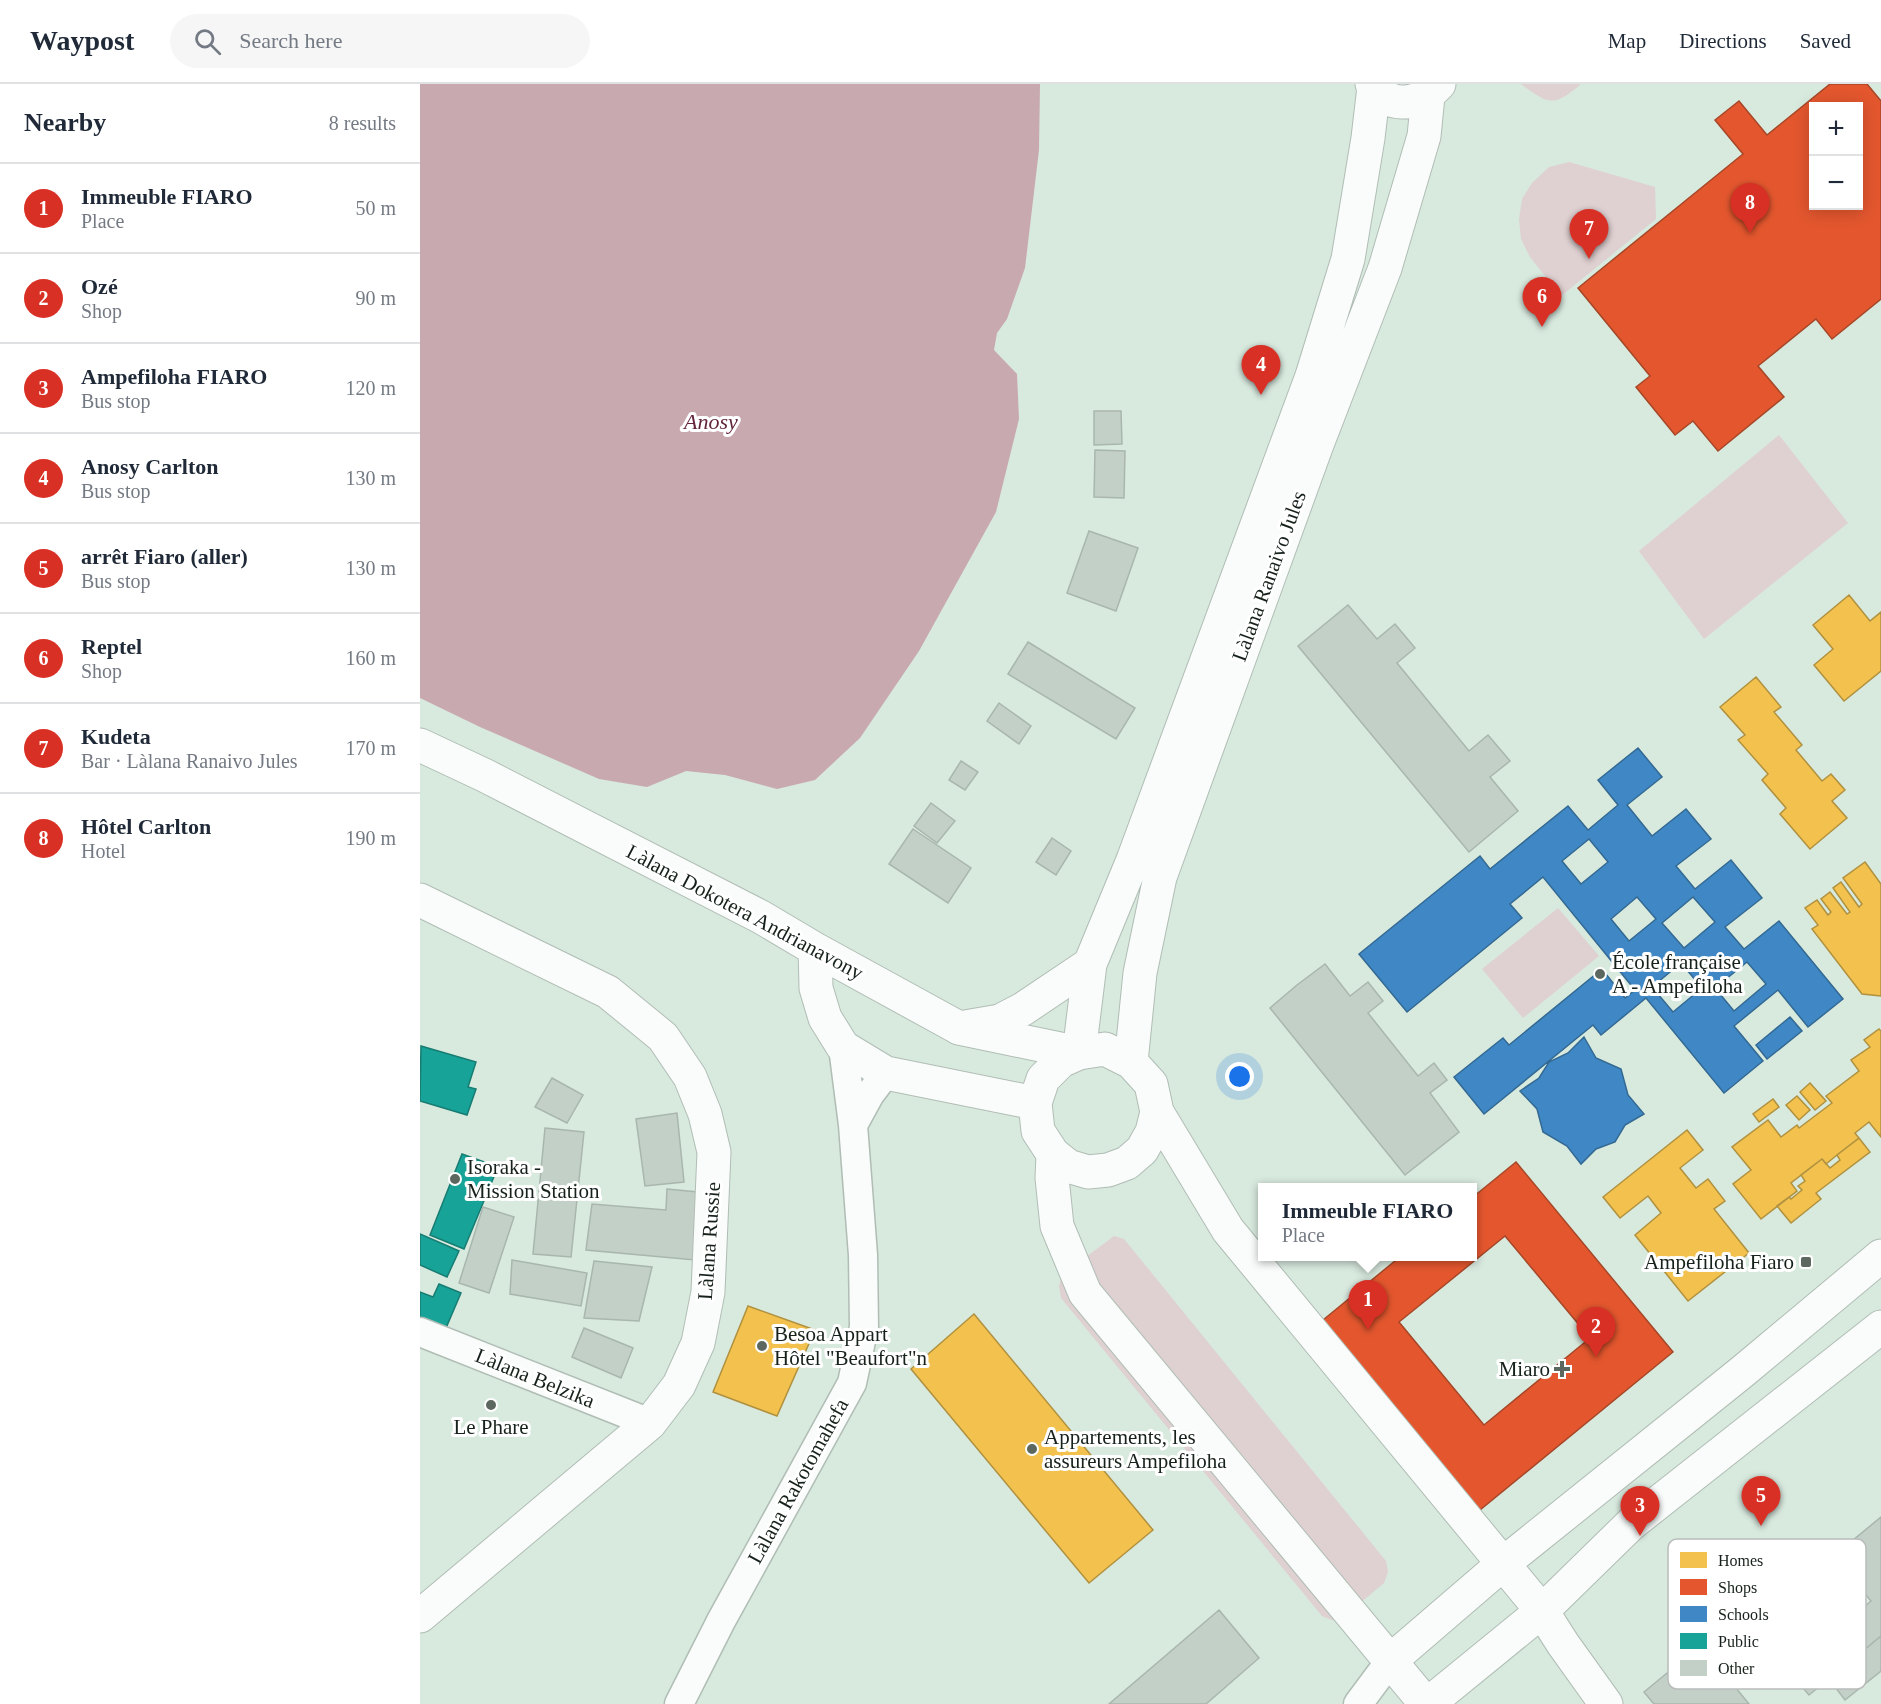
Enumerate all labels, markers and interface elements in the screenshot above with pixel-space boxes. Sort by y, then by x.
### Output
search box [170,14,590,68]
text: Waypost [30,25,134,56]
icon: search [191,25,224,58]
text: Search here [239,28,342,53]
text: Map [1608,29,1646,53]
text: Directions [1679,29,1767,53]
text: Saved [1800,29,1851,53]
map controls [1809,102,1863,210]
button: + [1809,102,1863,156]
text: Nearby [24,108,106,137]
text: 8 results [329,112,396,134]
button: − [1809,156,1863,210]
text: Immeuble FIARO [81,184,253,209]
pin: 8 [1730,184,1770,233]
text: 1 [39,197,49,219]
text: 50 m [355,197,396,219]
text: Place [81,210,124,232]
pin: 7 [1570,210,1608,259]
text: Ozé [81,274,118,299]
pin: 6 [1522,278,1562,327]
text: 2 [39,287,49,309]
text: 90 m [355,287,396,309]
text: Shop [81,300,122,322]
pin: 4 [1242,346,1280,395]
text: Ampefiloha FIARO [81,364,267,389]
text: 3 [39,377,49,399]
text: 120 m [345,377,396,399]
text: Bus stop [81,390,150,412]
water label: Anosy [682,409,738,434]
text: Anosy Carlton [81,454,219,479]
text: 4 [39,467,49,489]
text: 130 m [345,467,396,489]
text: Bus stop [81,480,150,502]
street label: Làlana Ranaivo Jules [1227,488,1311,664]
text: arrêt Fiaro (aller) [81,544,248,569]
text: 5 [39,557,49,579]
text: 130 m [345,557,396,579]
text: Bus stop [81,570,150,592]
text: Reptel [81,634,142,659]
text: 6 [39,647,49,669]
text: 160 m [345,647,396,669]
text: Shop [81,660,122,682]
text: Kudeta [81,724,151,749]
text: 7 [39,737,49,759]
text: 170 m [345,737,396,759]
text: Bar · Làlana Ranaivo Jules [81,750,298,772]
text: Hôtel Carlton [81,814,211,839]
text: 8 [39,827,49,849]
text: 190 m [345,827,396,849]
street label: Làlana Dokotera Andrianavony [622,839,868,985]
text: Hotel [81,840,125,862]
place label: École française A - Ampefiloha [1612,950,1743,998]
marker: École française A - Ampefiloha [1593,967,1607,981]
your location [1225,1062,1254,1091]
place label: Isoraka - Mission Station [467,1155,600,1203]
marker: Isoraka - Mission Station [448,1172,462,1186]
street label: Làlana Russie [693,1181,725,1301]
popup [1258,1183,1477,1261]
text: Immeuble FIARO [1282,1198,1453,1223]
text: Place [1282,1224,1325,1246]
place label: Ampefiloha Fiaro [1644,1250,1794,1274]
marker: Ampefiloha Fiaro [1799,1255,1813,1269]
pin: 1 [1348,1280,1388,1330]
pin: 2 [1576,1308,1616,1357]
place label: Besoa Appart Hôtel "Beaufort"n [774,1322,928,1370]
marker: Besoa Appart Hôtel "Beaufort"n [755,1339,769,1353]
street label: Làlana Belzika [472,1343,599,1413]
place label: Miaro [1499,1357,1550,1381]
marker: Miaro [1555,1362,1569,1376]
street label: Làlana Rakotomahefa [743,1394,854,1568]
marker: Le Phare [484,1398,498,1412]
place label: Le Phare [453,1415,529,1439]
place label: Appartements, les assureurs Ampefiloha [1044,1425,1227,1473]
marker: Appartements, les assureurs Ampefiloha [1025,1442,1039,1456]
pin: 5 [1742,1476,1780,1526]
pin: 3 [1620,1486,1660,1536]
legend [1668,1539,1866,1689]
text: Homes [1718,1552,1763,1569]
text: Shops [1718,1579,1757,1597]
text: Schools [1718,1606,1769,1623]
text: Public [1718,1633,1759,1650]
text: Other [1718,1660,1755,1677]

